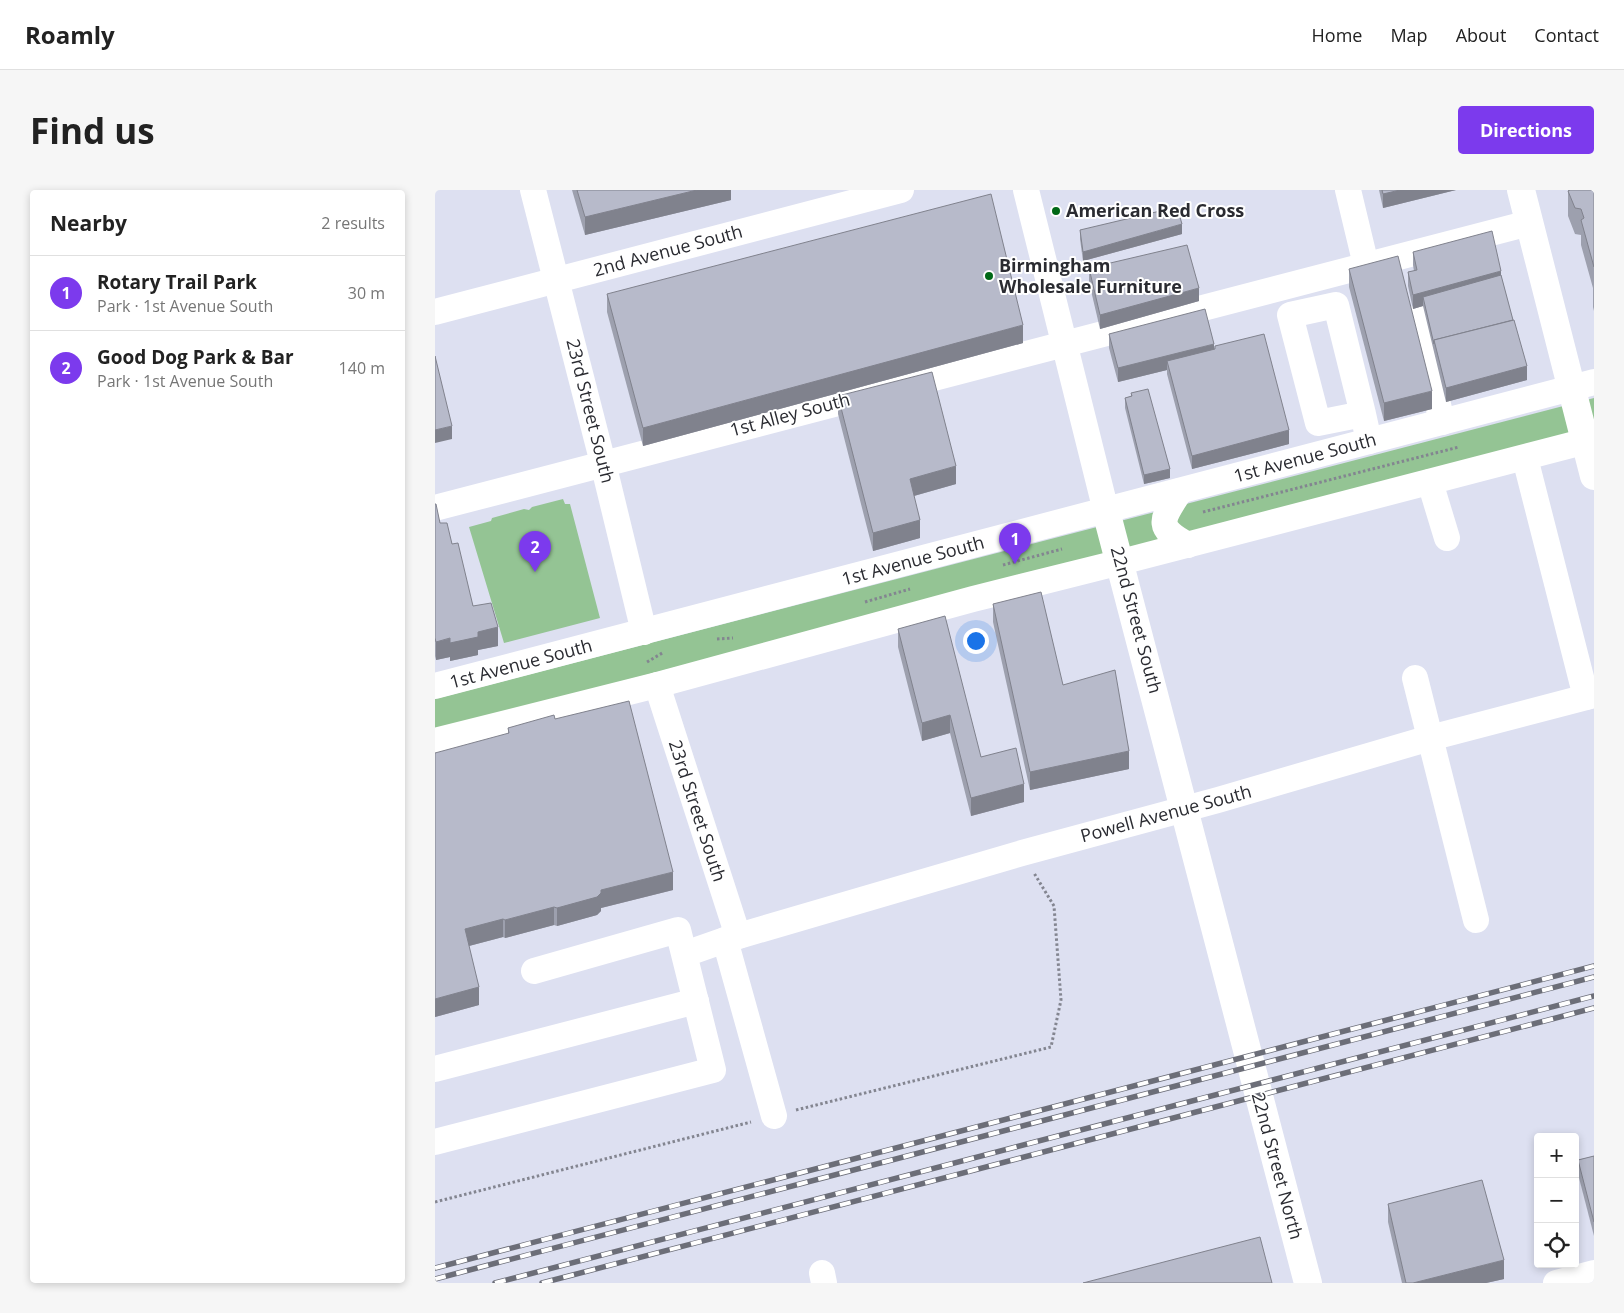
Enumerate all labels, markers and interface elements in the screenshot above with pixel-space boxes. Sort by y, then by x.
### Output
text: Roamly [25,18,115,51]
text: Home [1312,23,1362,47]
text: Map [1390,23,1428,47]
text: About [1456,23,1506,47]
text: Contact [1534,23,1599,47]
button: Directions [1458,106,1594,154]
text: Find us [30,107,155,154]
place label: American Red Cross [1066,198,1244,222]
marker: American Red Cross [1050,205,1062,217]
text: Nearby [50,209,127,237]
text: 2 results [321,212,385,234]
street label: 2nd Avenue South [590,219,745,281]
place label: Birmingham Wholesale Furniture [999,253,1182,298]
text: Rotary Trail Park [97,269,257,295]
marker: Birmingham Wholesale Furniture [983,270,995,282]
text: 1 [61,282,71,304]
text: 30 m [348,282,385,304]
text: Park · 1st Avenue South [97,295,273,317]
street label: 23rd Street South [561,336,620,485]
text: Good Dog Park & Bar [97,344,294,370]
text: 2 [61,357,71,379]
text: 140 m [339,357,385,379]
text: Park · 1st Avenue South [97,370,273,392]
street label: 1st Alley South [727,386,852,442]
street label: 1st Avenue South [1231,426,1379,488]
pin: 1 [999,523,1031,564]
street label: 1st Avenue South [839,529,987,591]
pin: 2 [519,531,551,572]
street label: 22nd Street South [1106,543,1168,696]
your location [963,628,989,654]
street label: 1st Avenue South [447,632,595,694]
street label: 23rd Street South [664,737,732,885]
street label: Powell Avenue South [1078,779,1254,847]
street label: 22nd Street North [1247,1089,1309,1242]
map controls [1534,1133,1579,1268]
button: + [1534,1133,1579,1178]
button: − [1534,1178,1579,1223]
button: locate [1534,1223,1579,1268]

